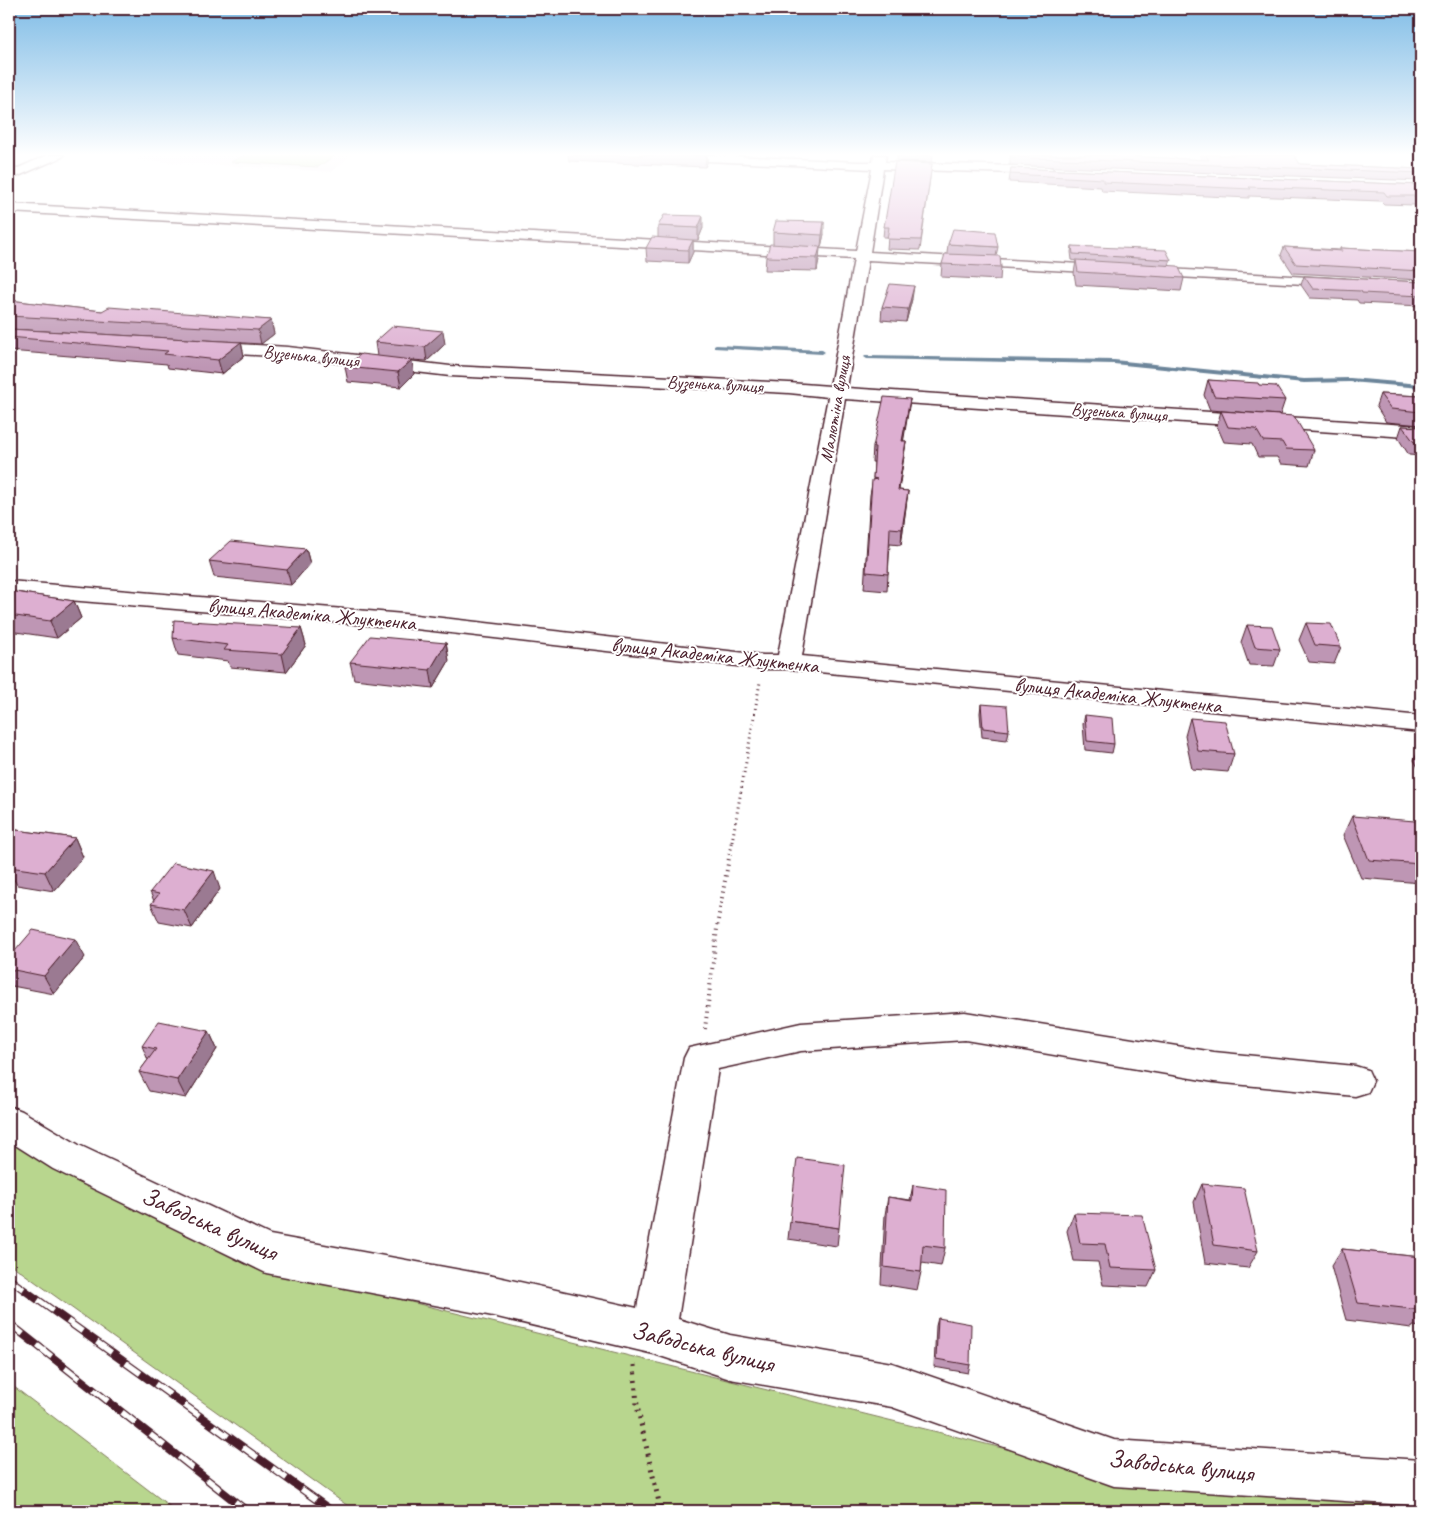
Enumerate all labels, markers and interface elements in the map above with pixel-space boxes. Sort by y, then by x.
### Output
street label: Вузенька вулиця [262,340,362,373]
street label: Малютіна вулиця [815,352,855,464]
street label: Вузенька вулиця [667,371,765,399]
street label: Вузенька вулиця [1070,398,1169,427]
street label: вулиця Академіка Жлуктенка [207,592,419,636]
street label: вулиця Академіка Жлуктенка [610,631,822,679]
street label: вулиця Академіка Жлуктенка [1013,671,1225,719]
street label: Заводська вулиця [137,1180,285,1269]
street label: Заводська вулиця [628,1314,780,1381]
street label: Заводська вулиця [1107,1442,1257,1490]

